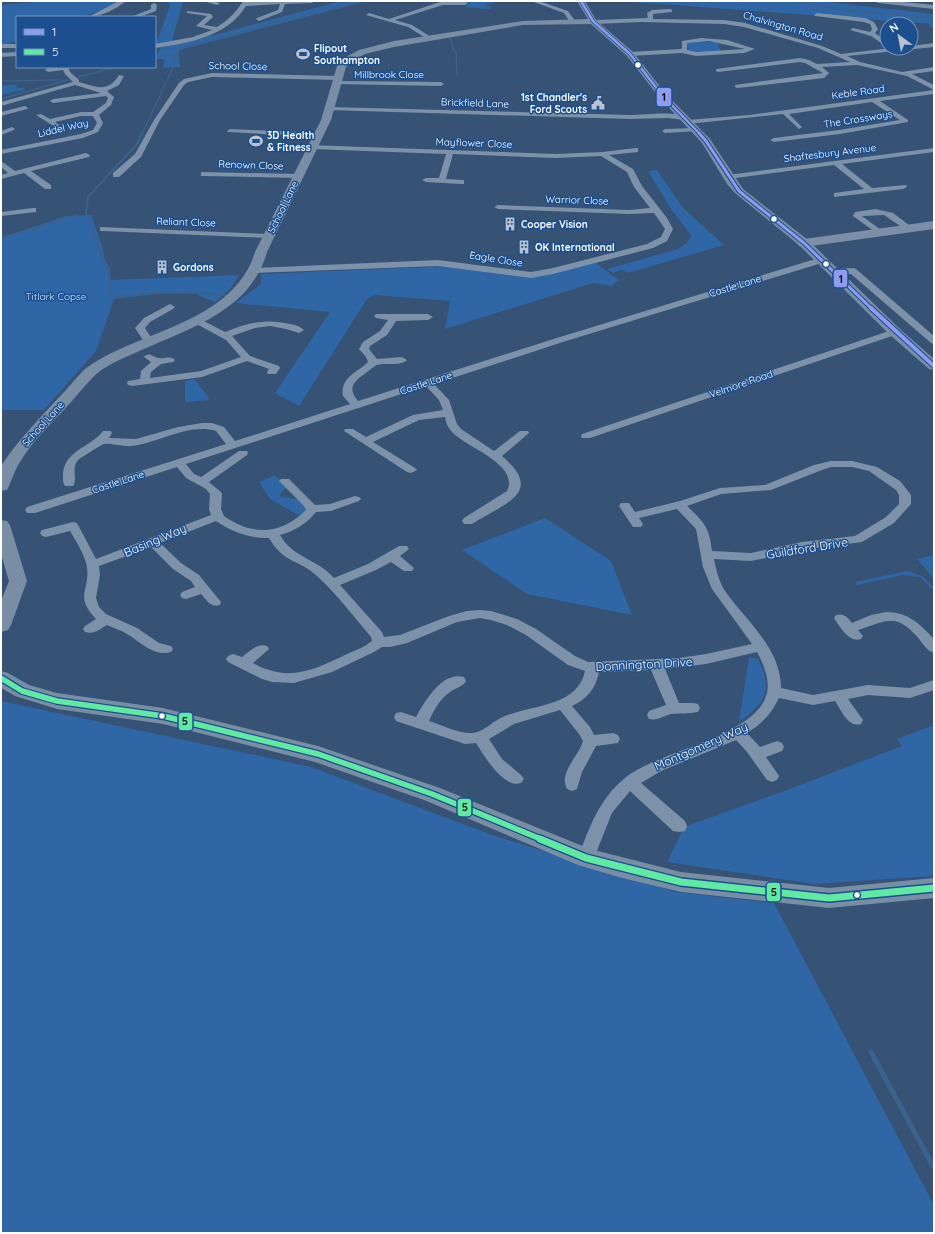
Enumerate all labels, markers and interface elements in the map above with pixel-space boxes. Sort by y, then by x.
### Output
street label: Chalvington Road [742,8,824,44]
legend [16,16,156,68]
north arrow [879,16,919,56]
text: N [887,19,901,36]
text: 1 [52,24,56,39]
place label: Flipout Southampton [314,42,380,67]
text: 5 [52,44,59,59]
sports icon: Flipout Southampton [295,46,311,62]
street label: School Close [209,59,268,73]
unlabelled marker [633,60,643,70]
street label: Millbrook Close [354,68,424,81]
street label: Keble Road [831,82,885,102]
line badge: 1 [656,87,672,107]
text: 1 [662,90,666,104]
place label: 1st Chandler's Ford Scouts [521,91,587,116]
street label: Brickfield Lane [441,95,510,111]
public building icon: 1st Chandler's Ford Scouts [590,95,606,111]
street label: The Crossways [823,107,894,131]
street label: Liddel Way [36,116,90,140]
place label: 3D Health & Fitness [267,129,314,154]
sports icon: 3D Health & Fitness [248,133,264,149]
street label: Mayflower Close [435,135,513,151]
street label: Shaftesbury Avenue [783,141,877,165]
street label: Renown Close [218,157,284,173]
street label: School Lane [265,178,301,235]
street label: Warrior Close [545,192,609,208]
street label: Reliant Close [156,214,216,230]
unlabelled marker [769,214,779,224]
building icon: Cooper Vision [502,216,518,232]
place label: Cooper Vision [521,218,588,231]
building icon: OK International [516,239,532,255]
place label: OK International [535,241,615,254]
street label: Eagle Close [468,248,524,270]
building icon: Gordons [154,259,170,275]
unlabelled marker [821,259,831,269]
place label: Gordons [173,261,214,274]
line badge: 1 [833,269,848,288]
street label: Castle Lane [707,272,763,300]
text: 1 [839,272,843,286]
park label: Titlark Copse [26,290,87,303]
street label: Velmore Road [708,367,774,401]
street label: Castle Lane [398,368,454,398]
street label: School Lane [19,398,67,449]
street label: Castle Lane [90,467,146,497]
street label: Basing Way [121,520,189,560]
street label: Guildford Drive [765,534,849,562]
street label: Donnington Drive [595,654,693,674]
unlabelled marker [157,711,167,721]
line badge: 5 [178,712,193,731]
text: 5 [182,714,188,728]
street label: Montgomery Way [652,719,750,773]
line badge: 5 [457,798,472,817]
text: 5 [462,800,468,814]
line badge: 5 [766,882,781,902]
text: 5 [771,885,777,899]
unlabelled marker [852,890,862,900]

